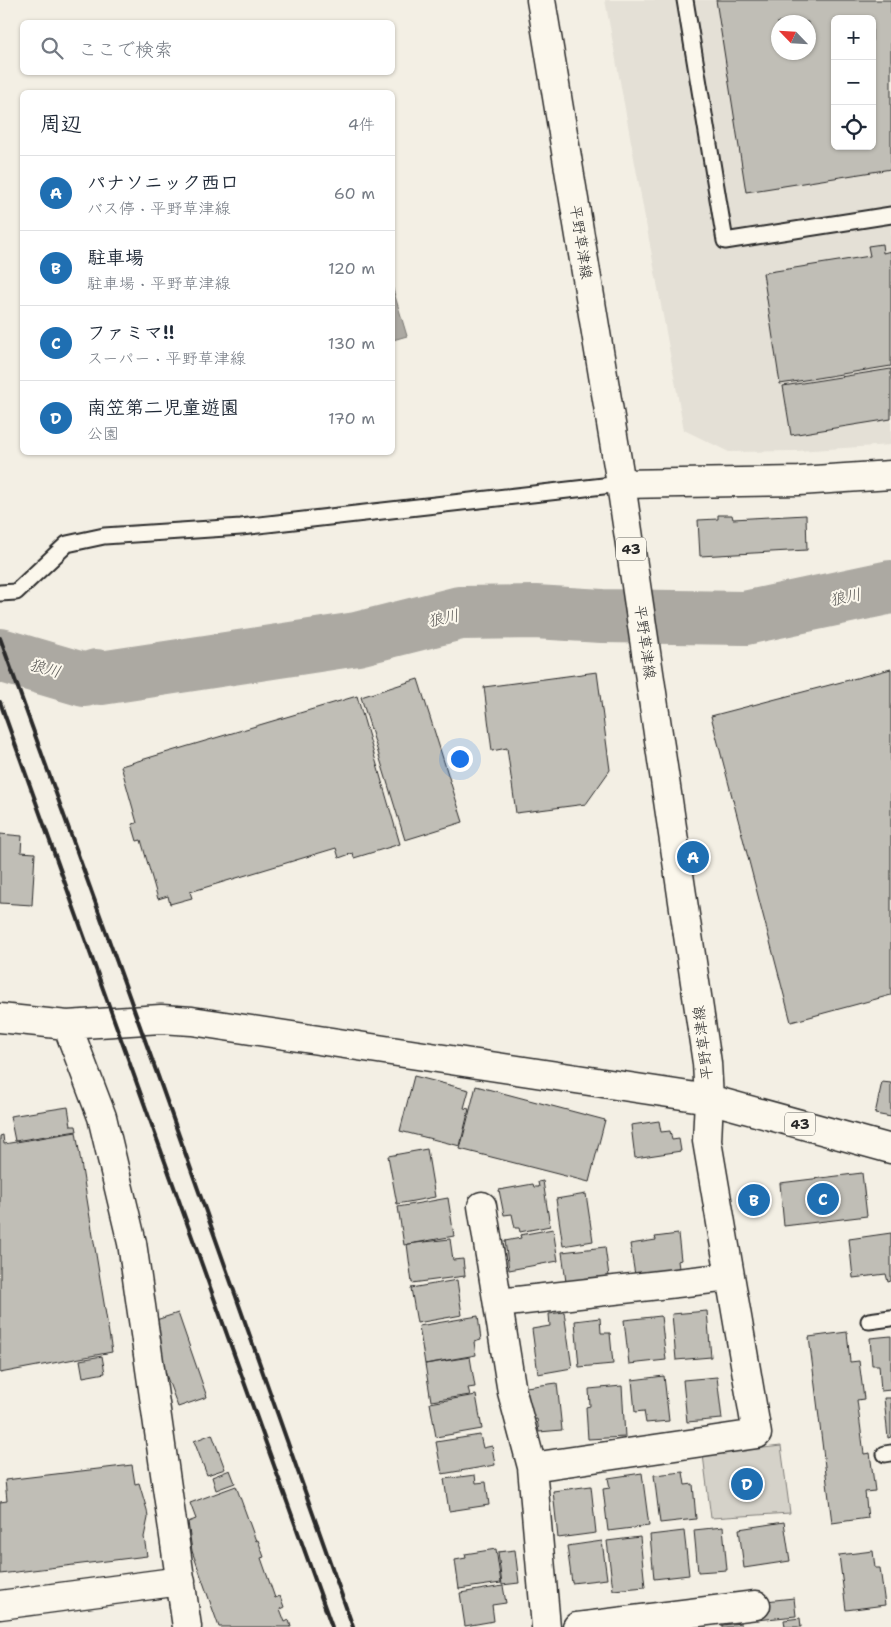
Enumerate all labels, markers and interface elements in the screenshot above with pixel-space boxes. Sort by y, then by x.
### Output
north arrow [771,15,816,60]
map controls [831,15,876,150]
button: + [831,15,876,60]
search box [20,20,395,75]
icon: search [38,34,66,62]
text: ここで検索 [78,37,173,62]
button: − [831,60,876,105]
button: locate [831,105,876,150]
text: 周辺 [40,110,82,138]
text: 4件 [348,114,375,135]
text: パナソニック西口 [87,170,239,195]
text: A [50,183,62,204]
text: 60 m [334,183,375,204]
text: バス停 · 平野草津線 [87,198,230,219]
street label: 平野草津線 [565,203,597,281]
text: 駐車場 [87,245,144,270]
text: B [51,258,61,279]
text: 120 m [328,258,375,279]
text: 駐車場 · 平野草津線 [87,273,230,294]
text: ファミマ!! [87,320,174,345]
text: C [51,333,61,354]
text: 130 m [328,333,375,354]
text: スーパー · 平野草津線 [87,348,246,369]
text: 南笠第二児童遊園 [87,395,239,420]
text: D [50,408,62,429]
text: 170 m [328,408,375,429]
text: 公園 [87,423,119,444]
road number: 43 [616,538,646,560]
water label: 狼川 [827,583,863,611]
street label: 平野草津線 [630,603,660,681]
water label: 狼川 [425,604,461,632]
water label: 狼川 [27,653,63,683]
your location [447,746,473,772]
pin: A [677,838,709,876]
street label: 平野草津線 [689,1005,717,1081]
road number: 43 [785,1112,815,1136]
pin: C [807,1180,839,1218]
pin: B [738,1181,770,1219]
pin: D [731,1465,763,1503]

